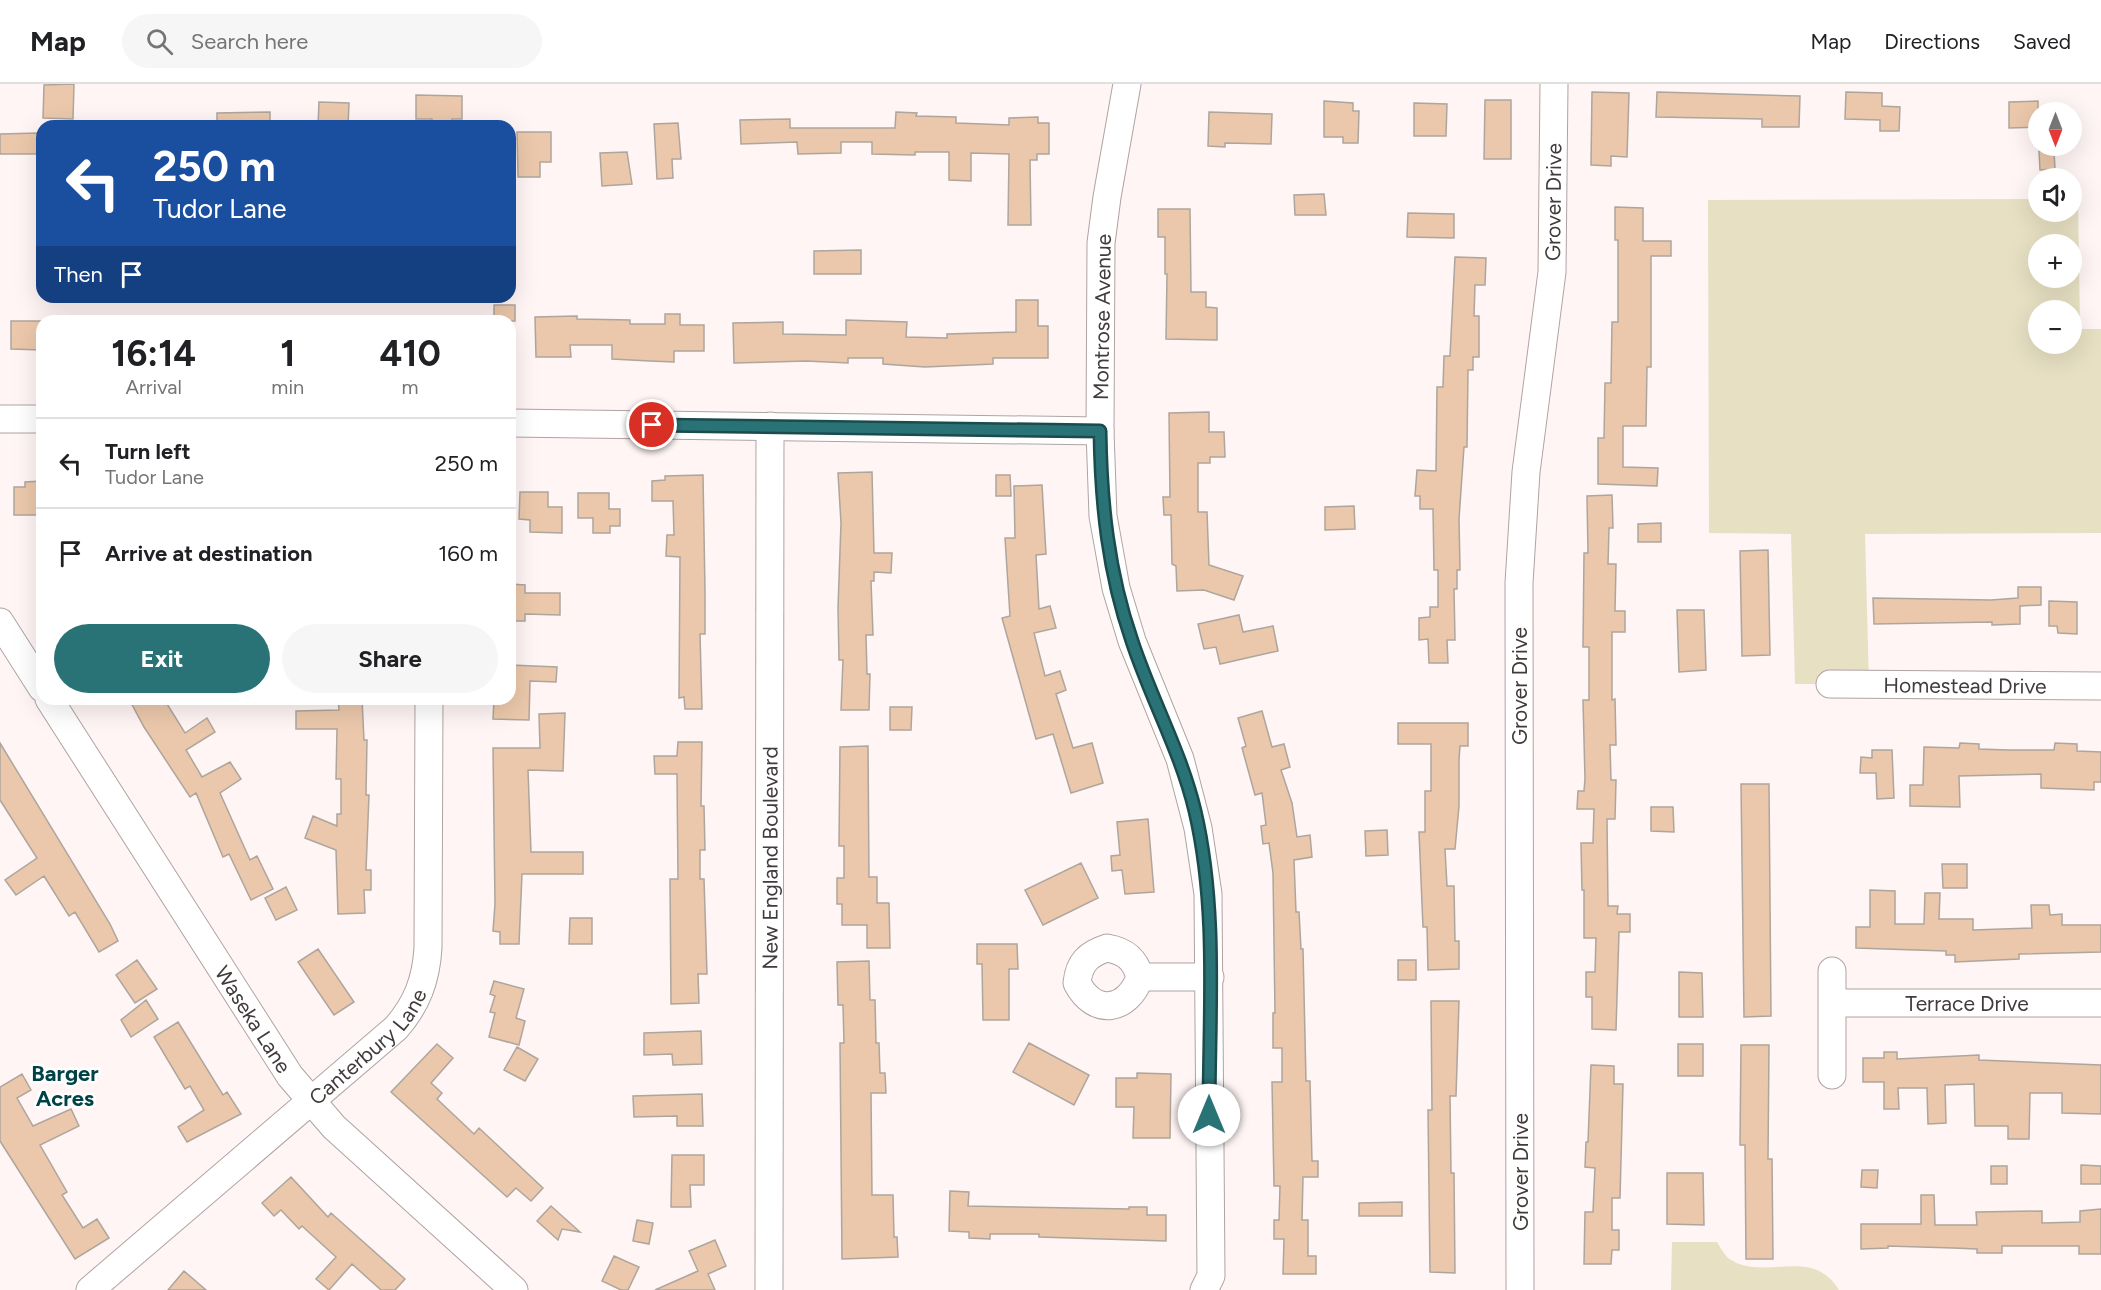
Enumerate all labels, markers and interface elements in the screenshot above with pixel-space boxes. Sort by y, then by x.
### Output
search box [122,14,542,68]
text: Map [30,24,86,58]
icon: search [143,25,176,58]
text: Search here [191,28,308,55]
text: Map [1810,29,1851,54]
text: Directions [1884,29,1980,54]
text: Saved [2013,29,2071,54]
north arrow [2028,102,2082,156]
map controls [2028,102,2082,354]
text: 250 m [153,141,276,192]
street label: Grover Drive [1540,143,1566,261]
icon: left [54,144,132,222]
button: sound [2028,168,2082,222]
text: Tudor Lane [153,192,287,225]
street label: Montrose Avenue [1088,234,1116,400]
button: + [2028,234,2082,288]
icon: arrive [115,258,148,291]
text: Then [54,261,103,288]
button: − [2028,300,2082,354]
text: 16:14 [111,332,196,375]
text: 1 [280,332,295,375]
text: 410 [379,332,441,375]
text: Arrival [125,375,182,399]
text: min [271,375,304,399]
text: m [402,375,419,399]
pin [626,399,677,450]
icon: arrive [635,408,668,441]
text: Turn left [105,438,191,465]
icon: left [54,447,87,480]
text: 250 m [435,450,498,477]
text: Tudor Lane [105,465,204,489]
icon: arrive [54,537,87,570]
text: Arrive at destination [105,540,313,567]
text: 160 m [438,540,498,567]
button: Exit [54,624,270,693]
button: Share [282,624,498,693]
street label: Grover Drive [1507,627,1532,745]
street label: Homestead Drive [1883,672,2047,698]
street label: New England Boulevard [757,746,782,970]
street label: Waseka Lane [210,961,297,1077]
street label: Canterbury Lane [304,985,431,1110]
street label: Terrace Drive [1905,991,2029,1016]
district label: Barger Acres [31,1060,99,1112]
position arrow [1177,1083,1241,1147]
street label: Grover Drive [1508,1113,1533,1231]

